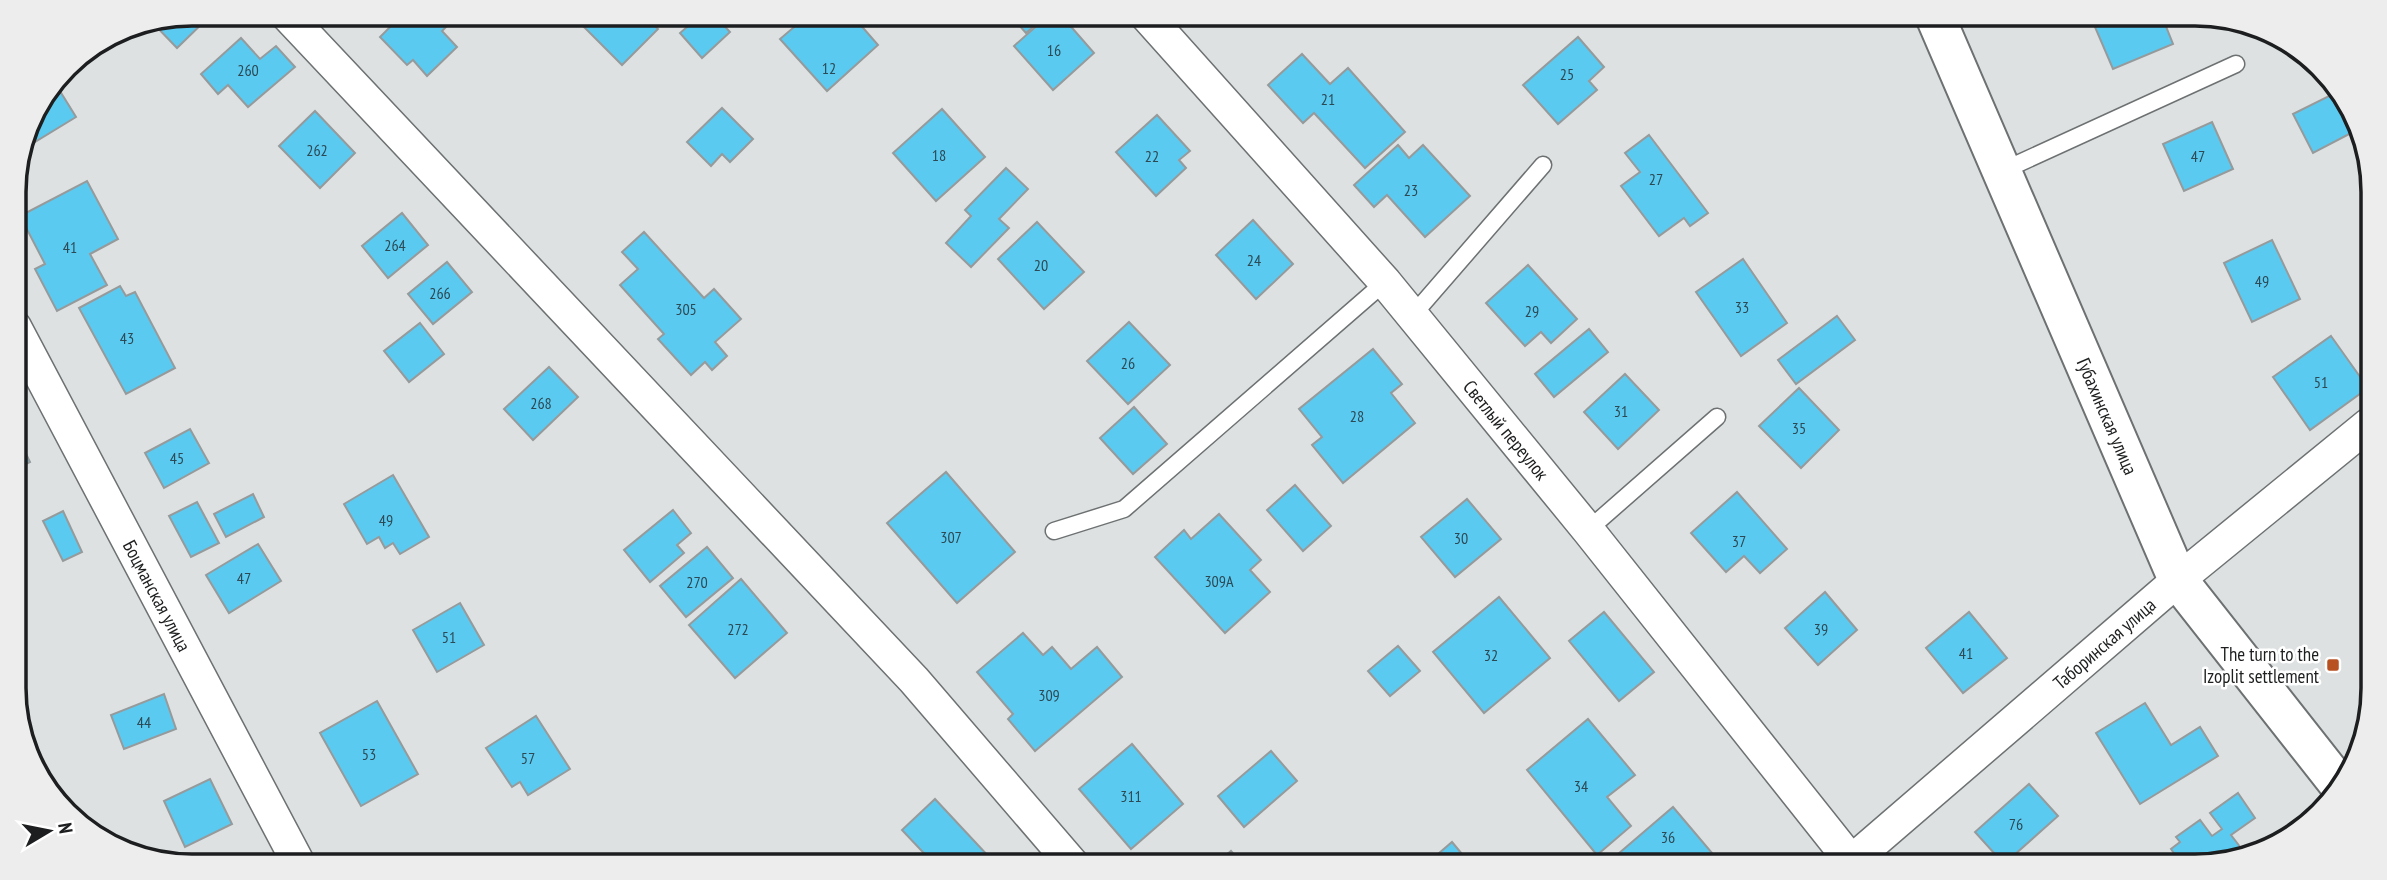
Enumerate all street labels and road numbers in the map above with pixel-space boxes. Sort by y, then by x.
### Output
street label: Губахинская улица [2072,354,2143,478]
street label: Светлый переулок [1458,375,1555,485]
street label: Боцманская улица [118,536,196,656]
street label: Таборинская улица [2048,593,2161,694]

